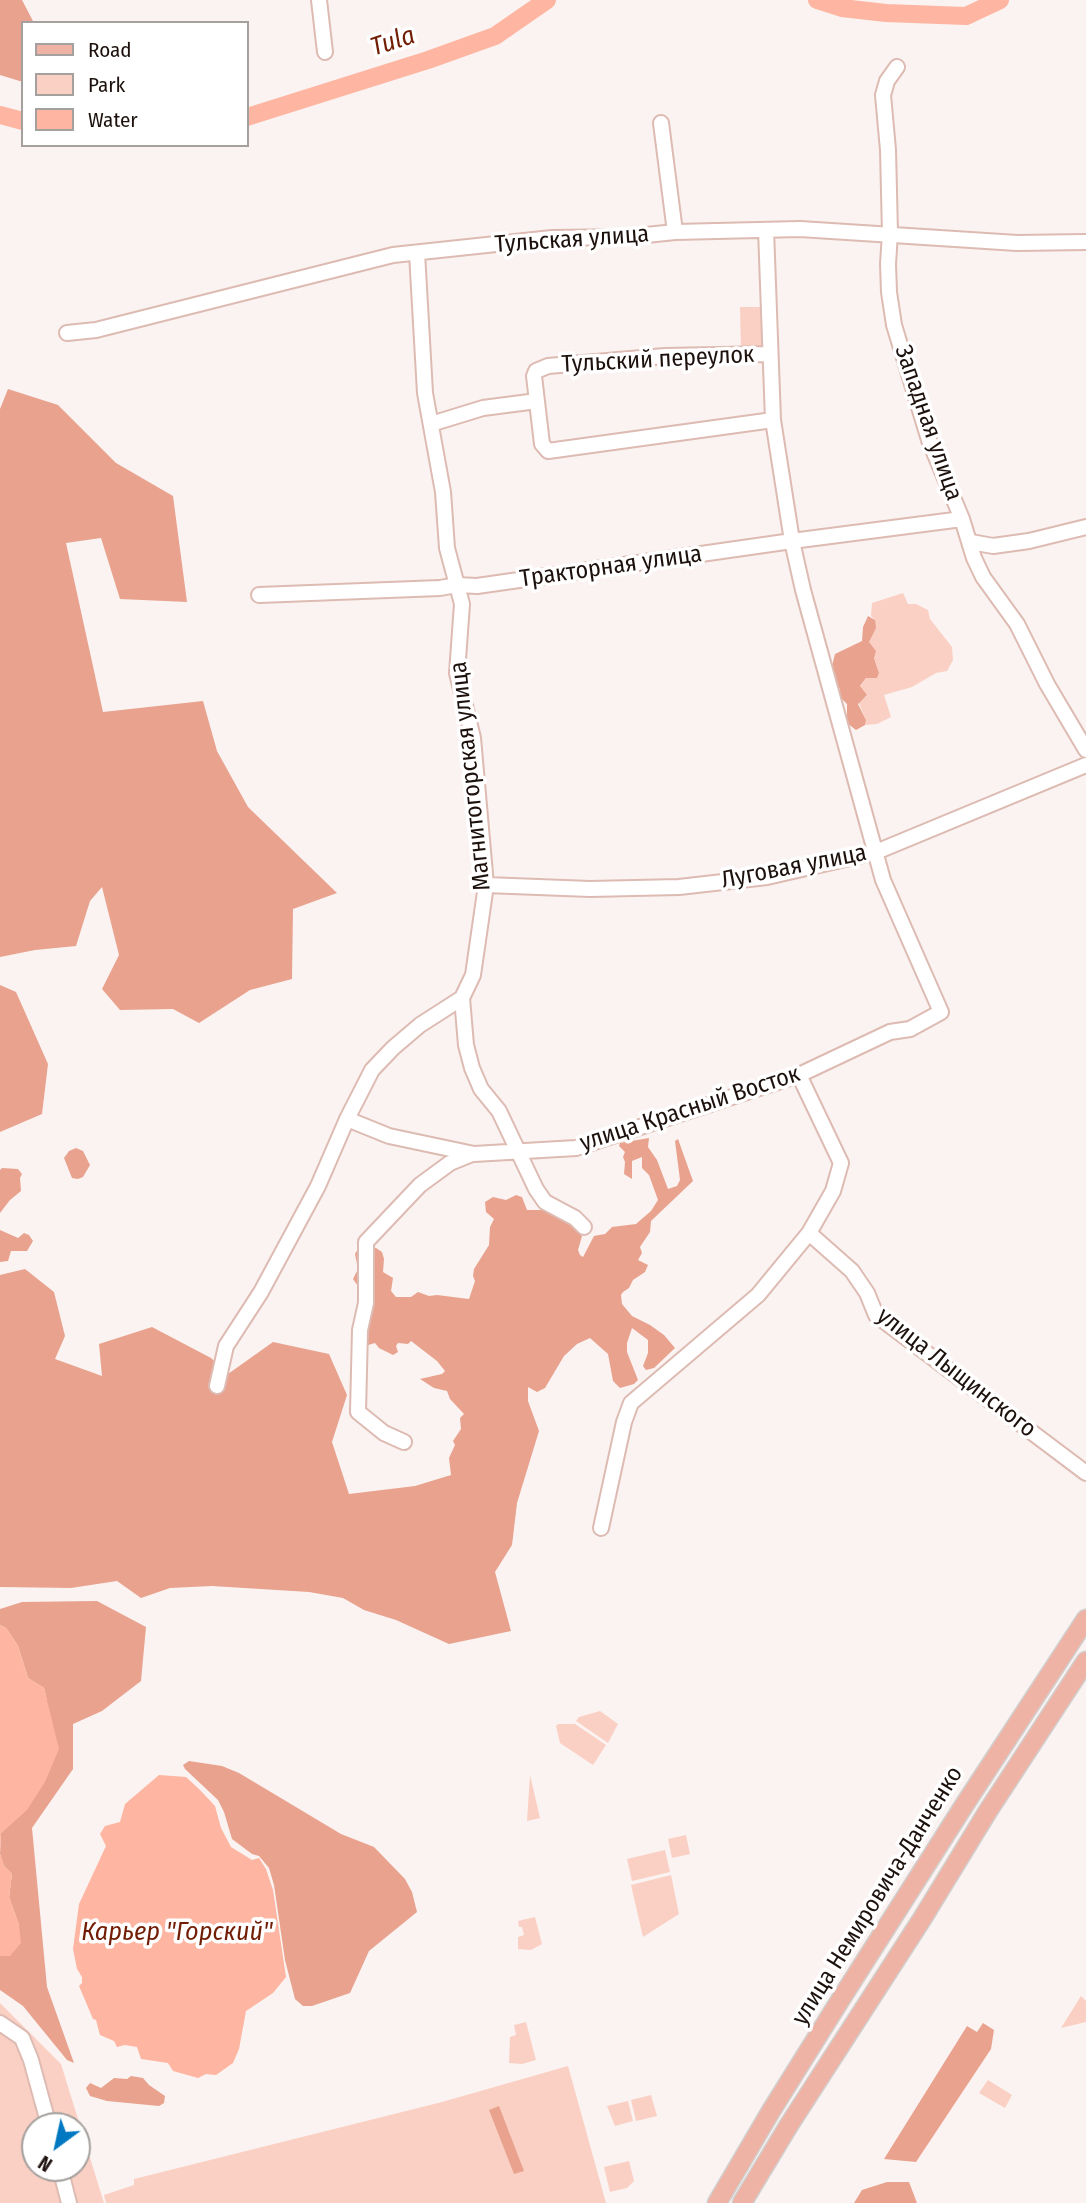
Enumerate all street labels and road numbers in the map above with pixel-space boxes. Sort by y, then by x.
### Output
street label: Тульская улица [494,220,650,260]
street label: Тульский переулок [561,341,755,379]
street label: Западная улица [888,342,968,504]
street label: Тракторная улица [518,540,704,594]
street label: Магнитогорская улица [445,660,497,892]
street label: Луговая улица [719,839,869,895]
street label: улица Красный Восток [576,1060,804,1158]
street label: улица Лыщинского [871,1302,1041,1444]
street label: улица Немировича-Данченко [786,1761,970,2031]

